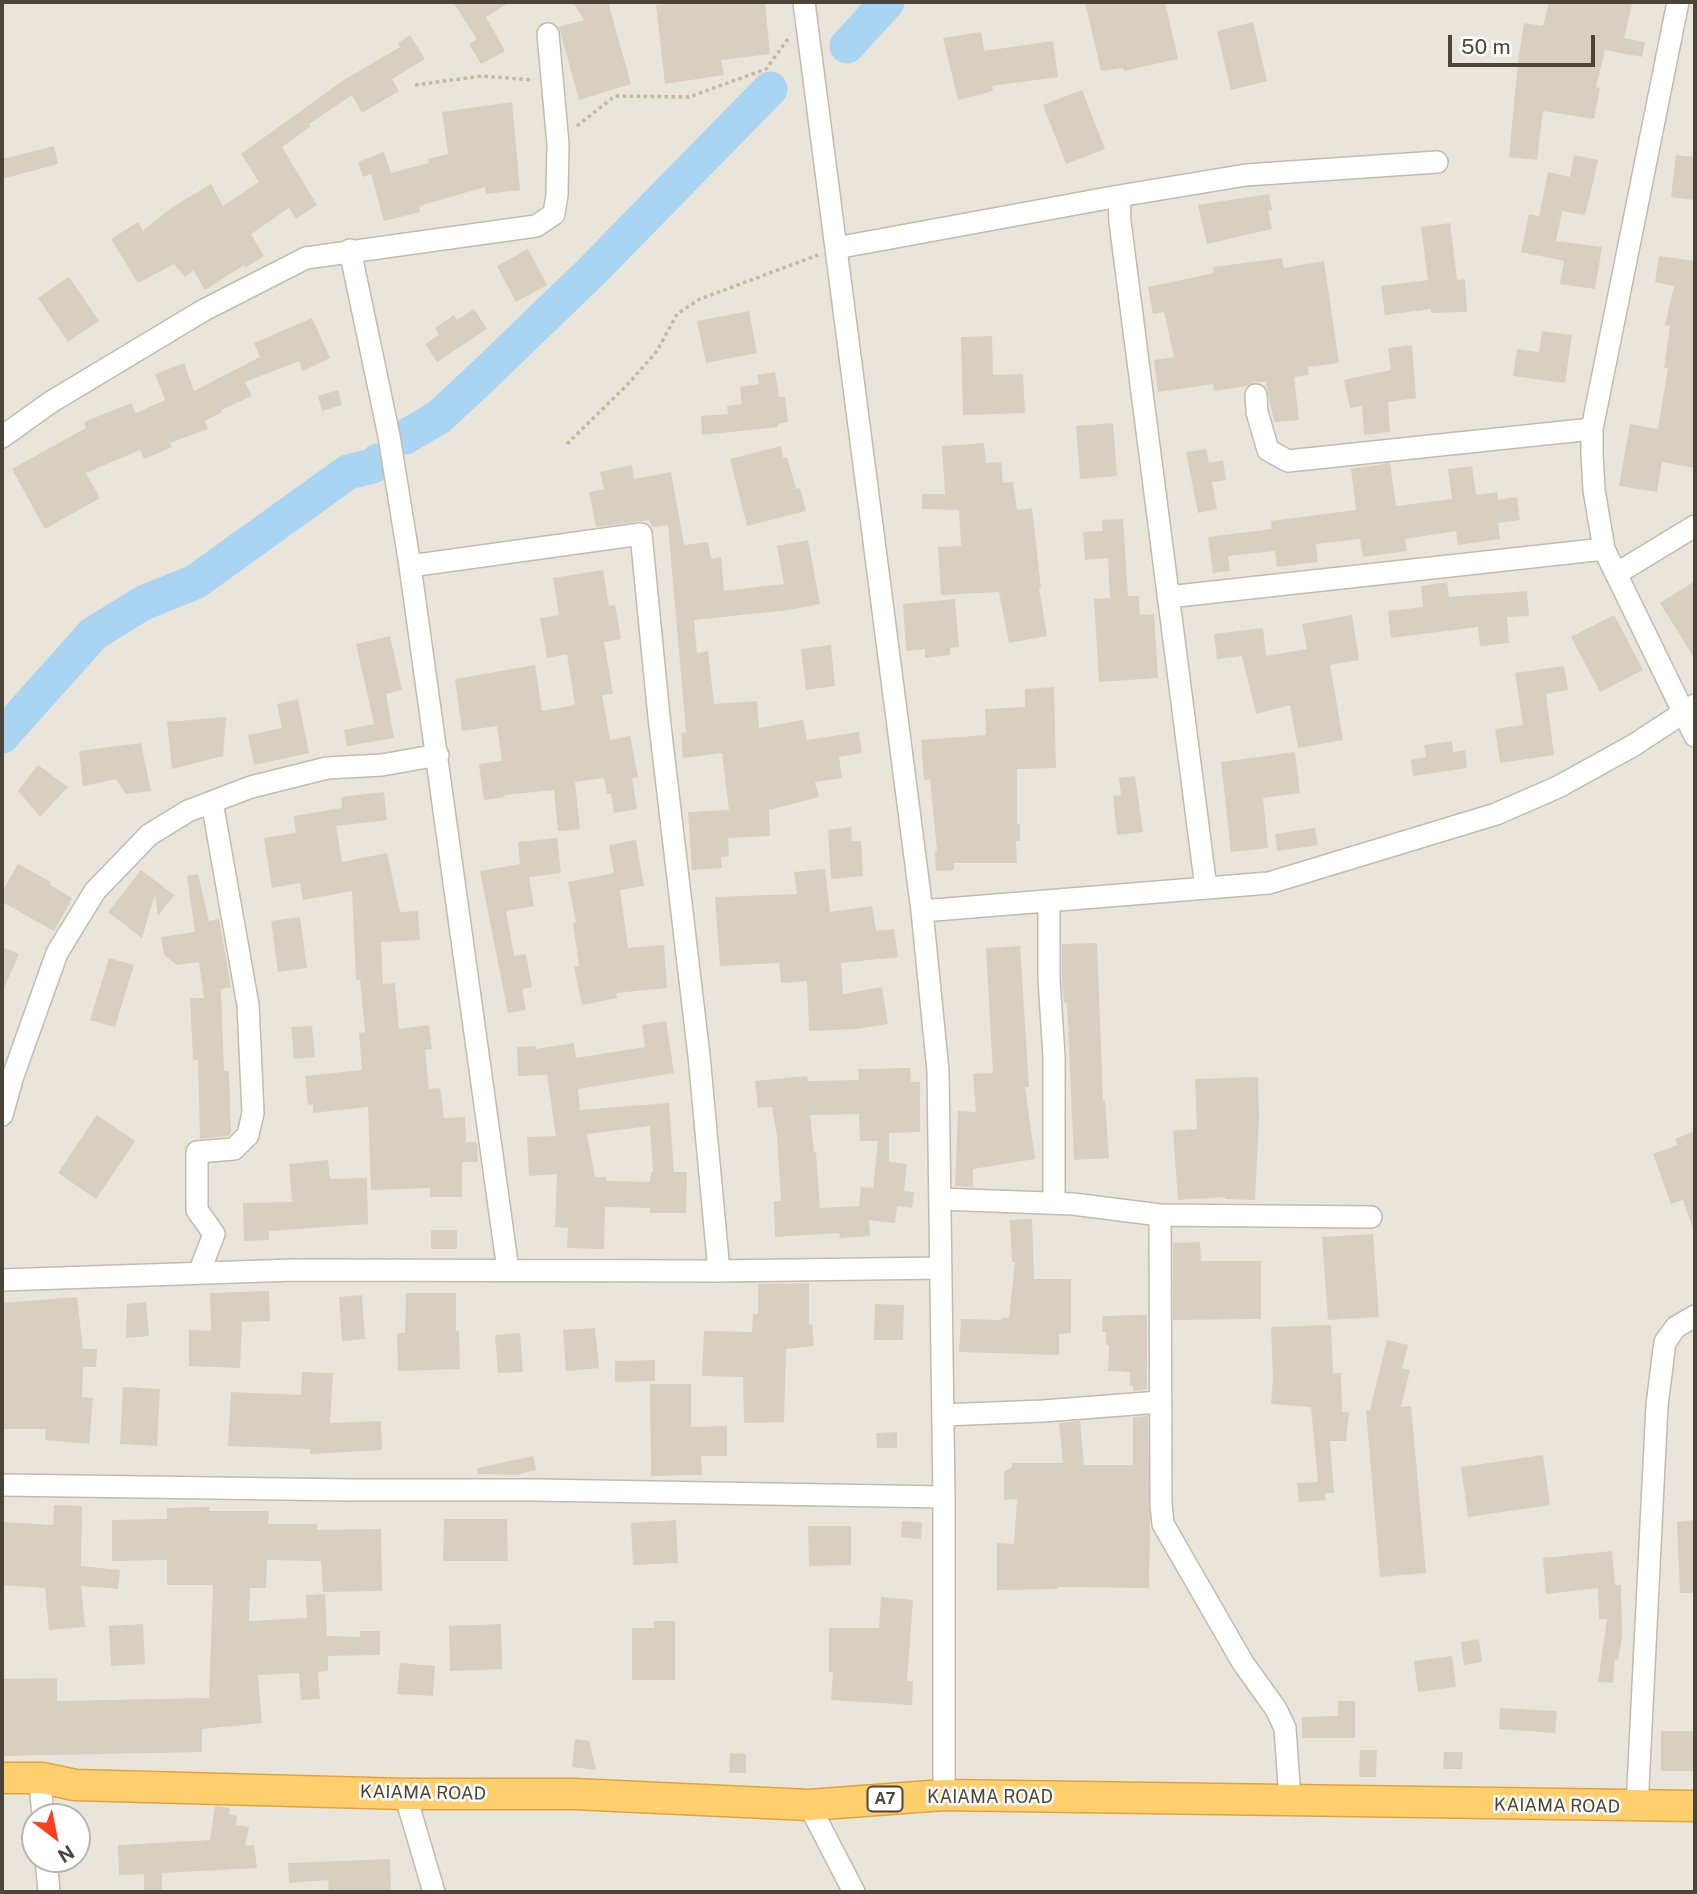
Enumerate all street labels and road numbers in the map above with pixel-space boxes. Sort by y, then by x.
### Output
street label: KAIAMA ROAD [360,1781,486,1805]
road number: A7 [868,1786,903,1812]
street label: KAIAMA ROAD [927,1786,1053,1808]
street label: KAIAMA ROAD [1494,1794,1620,1818]

